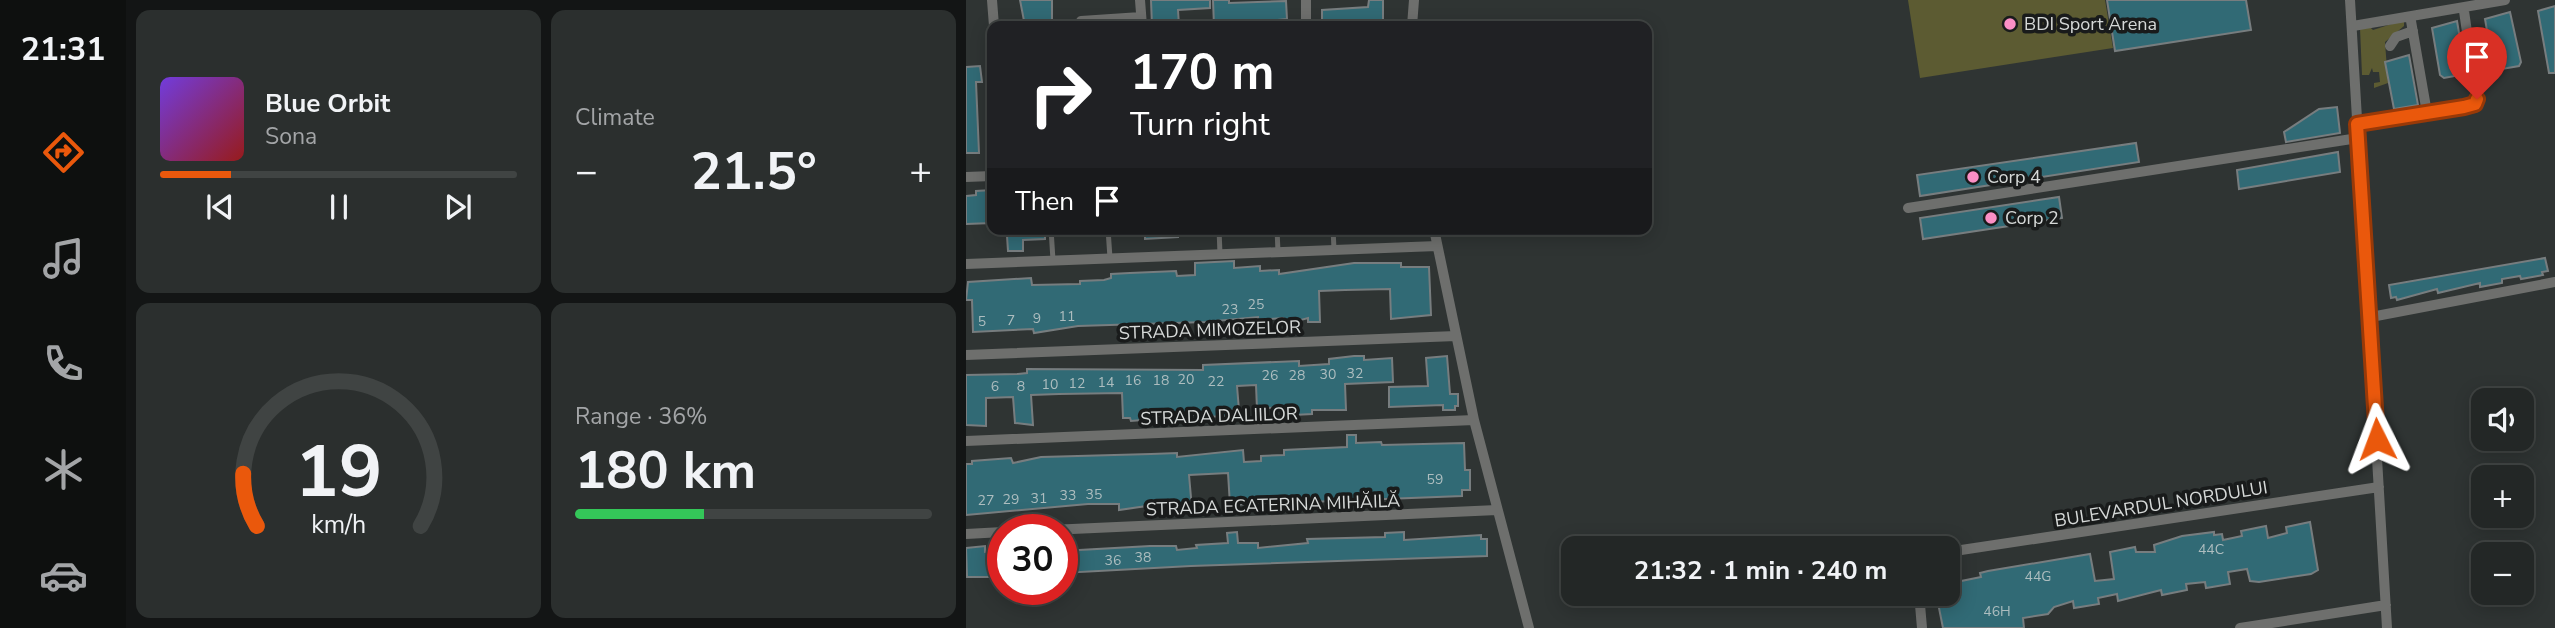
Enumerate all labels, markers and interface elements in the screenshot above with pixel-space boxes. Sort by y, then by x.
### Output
place label: BDI Sport Arena [2024,12,2157,36]
marker: BDI Sport Arena [2002,16,2018,32]
pin [2447,27,2507,99]
text: 21:31 [21,28,105,71]
icon: arrive [2458,38,2496,76]
text: 170 m [1130,39,1274,106]
icon: right [1015,49,1106,140]
text: Blue Orbit [265,86,390,121]
text: Climate [575,102,655,133]
text: Turn right [1130,103,1270,146]
text: Sona [265,121,317,152]
icon: directions [39,128,88,177]
text: 21.5° [690,136,817,207]
text: − [575,146,598,197]
text: + [909,146,932,197]
place label: Corp 4 [1987,165,2041,189]
marker: Corp 4 [1965,169,1981,185]
icon: arrive [1088,182,1126,220]
text: Then [1015,184,1074,219]
icon: previous [201,188,239,226]
icon: pause [320,188,358,226]
icon: next [439,188,477,226]
place label: Corp 2 [2005,206,2059,230]
marker: Corp 2 [1983,210,1999,226]
icon: music [39,234,88,283]
house number: 25 [1248,295,1264,314]
house number: 23 [1222,300,1238,319]
house number: 11 [1059,307,1075,326]
house number: 9 [1033,309,1041,328]
house number: 7 [1007,311,1015,330]
house number: 5 [978,312,986,331]
street label: STRADA MIMOZELOR [1118,315,1302,345]
icon: phone [39,339,88,388]
house number: 32 [1347,364,1363,383]
house number: 30 [1320,365,1336,384]
house number: 26 [1262,366,1278,385]
house number: 28 [1289,366,1305,385]
house number: 20 [1178,370,1194,389]
house number: 16 [1125,371,1141,390]
house number: 18 [1153,371,1169,390]
house number: 22 [1208,372,1224,391]
house number: 14 [1098,373,1114,392]
house number: 12 [1069,374,1085,393]
house number: 10 [1042,375,1058,394]
house number: 6 [991,377,999,396]
house number: 8 [1017,377,1025,396]
map controls [2471,388,2534,605]
button: sound [2471,388,2534,451]
text: Range · 36% [575,401,707,432]
street label: STRADA DALIILOR [1140,401,1298,431]
position arrow [2340,402,2414,476]
text: 19 [295,423,382,523]
text: 180 km [575,435,756,506]
icon: climate [39,445,88,494]
button: + [2471,465,2534,528]
house number: 59 [1427,470,1443,489]
street label: BULEVARDUL NORDULUI [2053,475,2269,533]
house number: 35 [1086,485,1102,504]
house number: 33 [1060,486,1076,505]
house number: 31 [1031,489,1047,508]
street label: STRADA ECATERINA MIHĂILĂ [1145,489,1401,521]
house number: 29 [1003,490,1019,509]
house number: 27 [978,491,994,510]
text: km/h [311,508,366,542]
speed limit sign: 30 [987,514,1078,605]
house number: 44C [2198,540,2224,559]
button: − [2471,542,2534,605]
house number: 38 [1135,548,1151,567]
icon: car [39,551,88,600]
house number: 36 [1105,551,1121,570]
text: 21:32 · 1 min · 240 m [1634,553,1887,588]
house number: 44G [2025,567,2051,586]
house number: 46H [1983,602,2011,621]

